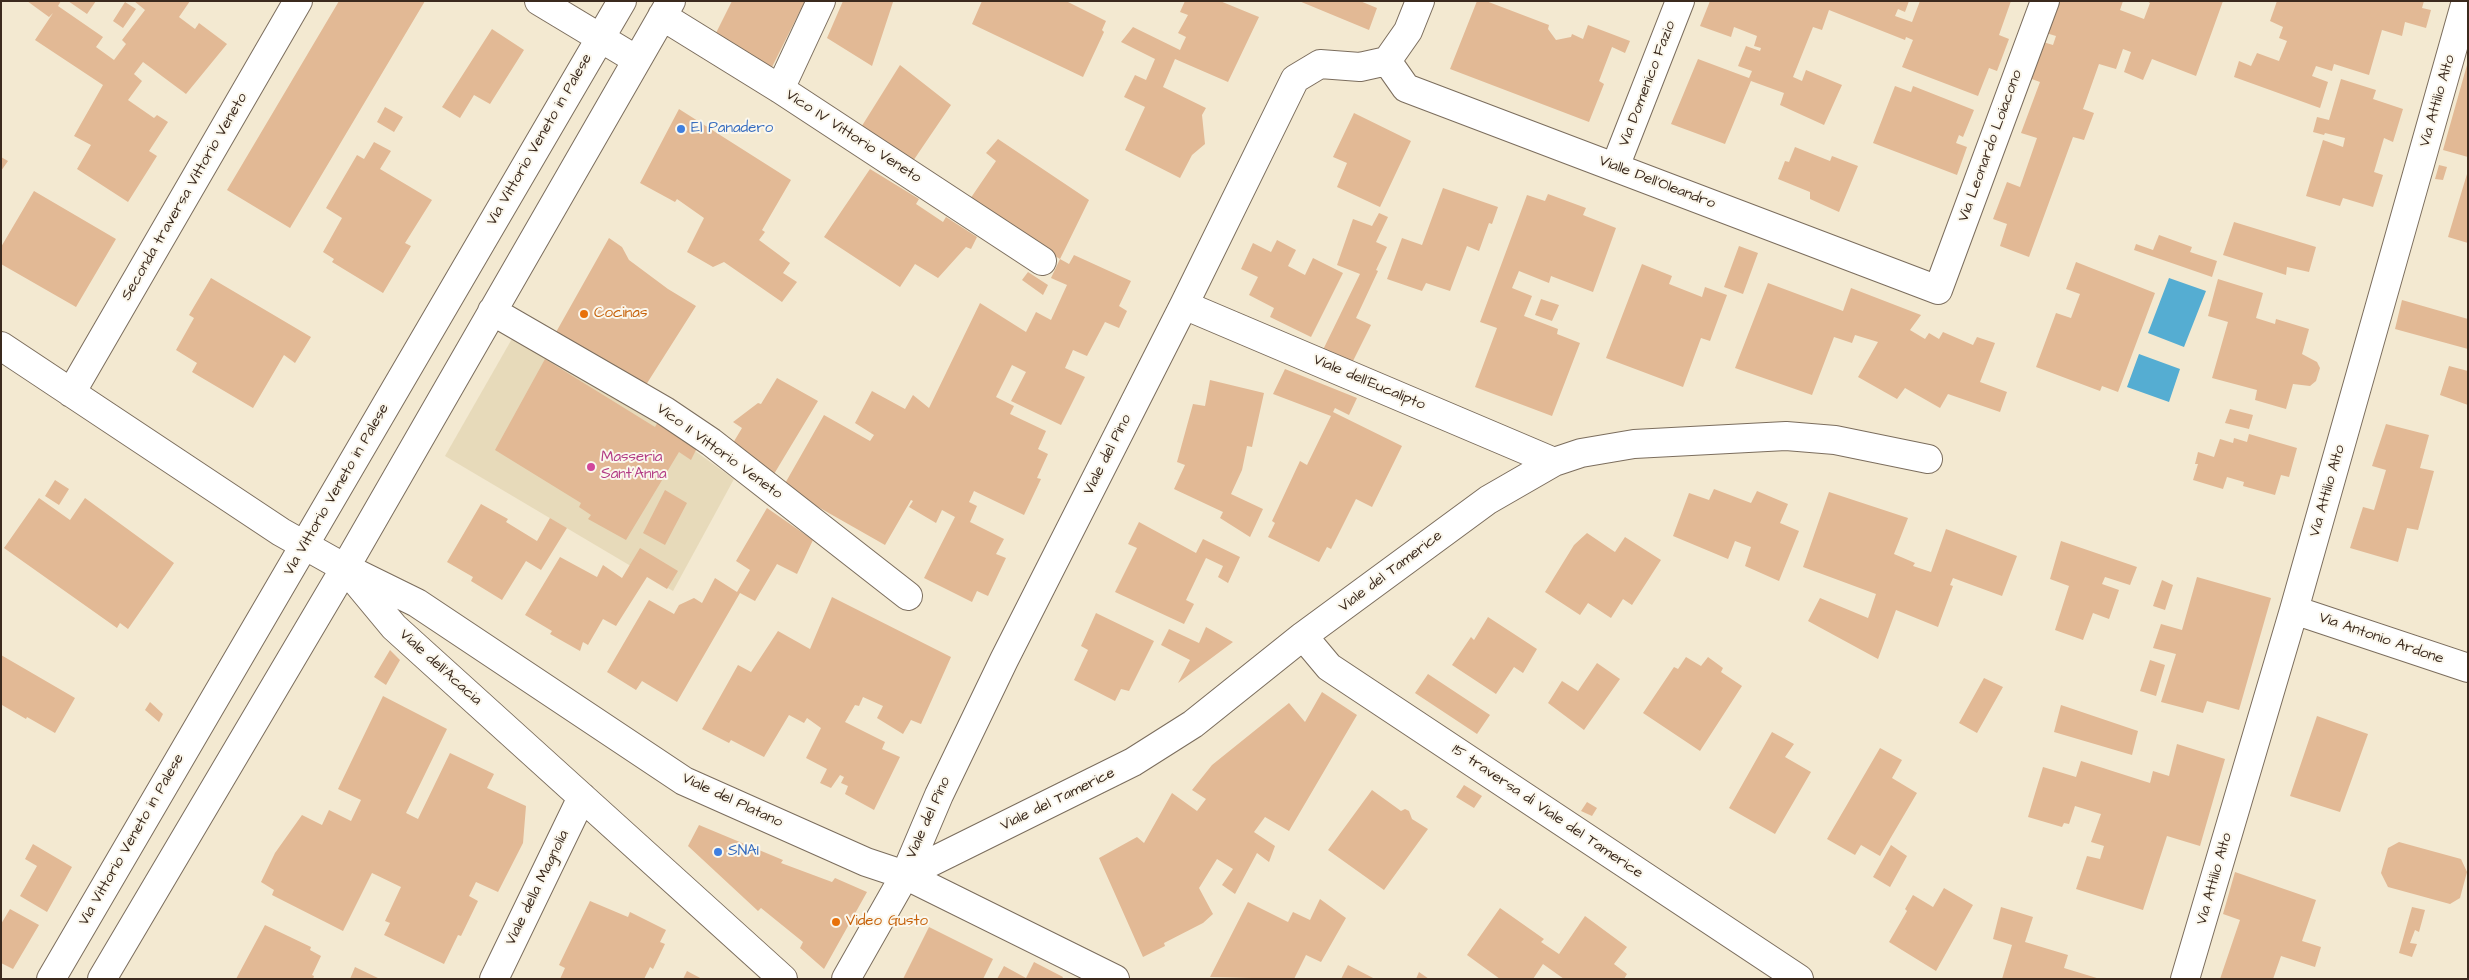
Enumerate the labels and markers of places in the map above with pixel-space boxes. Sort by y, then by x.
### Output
place label: El Panadero [691,120,773,138]
marker: El Panadero [675,123,687,135]
place label: Cocinas [594,305,647,323]
marker: Cocinas [578,308,590,320]
place label: Masseria Sant’Anna [601,449,667,484]
marker: Masseria Sant’Anna [585,461,597,473]
place label: SNAI [728,843,759,861]
marker: SNAI [712,846,724,858]
place label: Video Gusto [846,913,928,931]
marker: Video Gusto [830,916,842,928]

